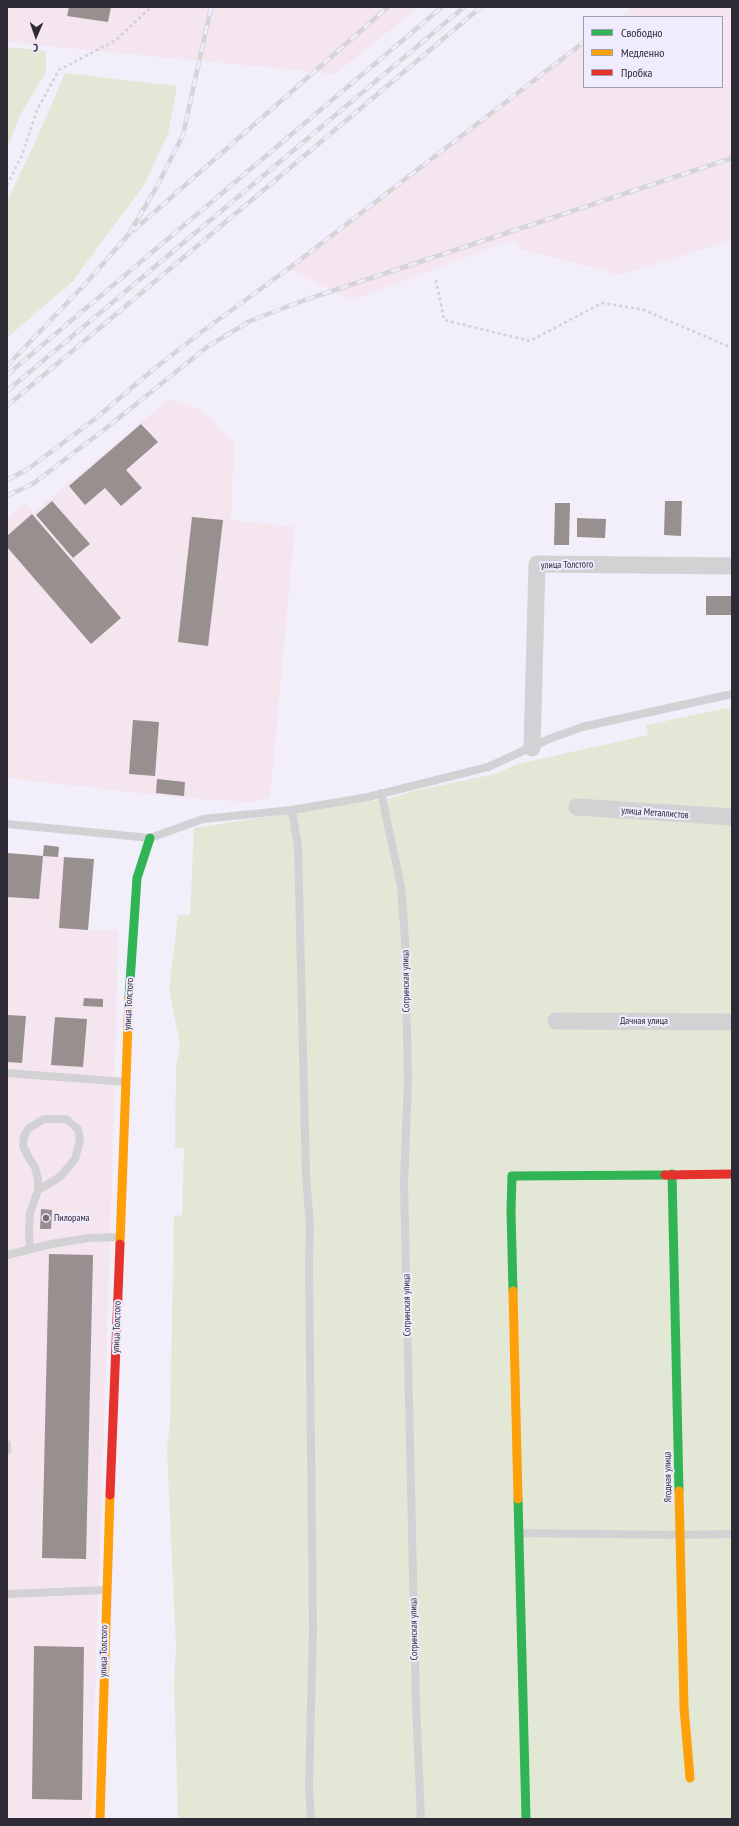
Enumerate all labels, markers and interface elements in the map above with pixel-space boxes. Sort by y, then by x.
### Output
north arrow [16,16,56,56]
legend [583,16,723,88]
text: Свободно [621,25,663,40]
text: С [33,41,38,55]
text: Медленно [621,45,664,60]
text: Пробка [621,65,652,80]
street label: улица Толстого [541,559,593,571]
street label: улица Металлистов [621,805,689,821]
street label: Согринская улица [399,950,413,1012]
street label: улица Толстого [122,977,136,1031]
street label: Дачная улица [620,1015,668,1027]
place label: Пилорама [54,1212,90,1224]
marker: Пилорама [41,1213,51,1223]
street label: Согринская улица [400,1274,414,1336]
street label: улица Толстого [110,1301,124,1353]
street label: Ягодная улица [662,1451,674,1503]
street label: Согринская улица [407,1598,421,1660]
street label: улица Толстого [98,1625,110,1677]

